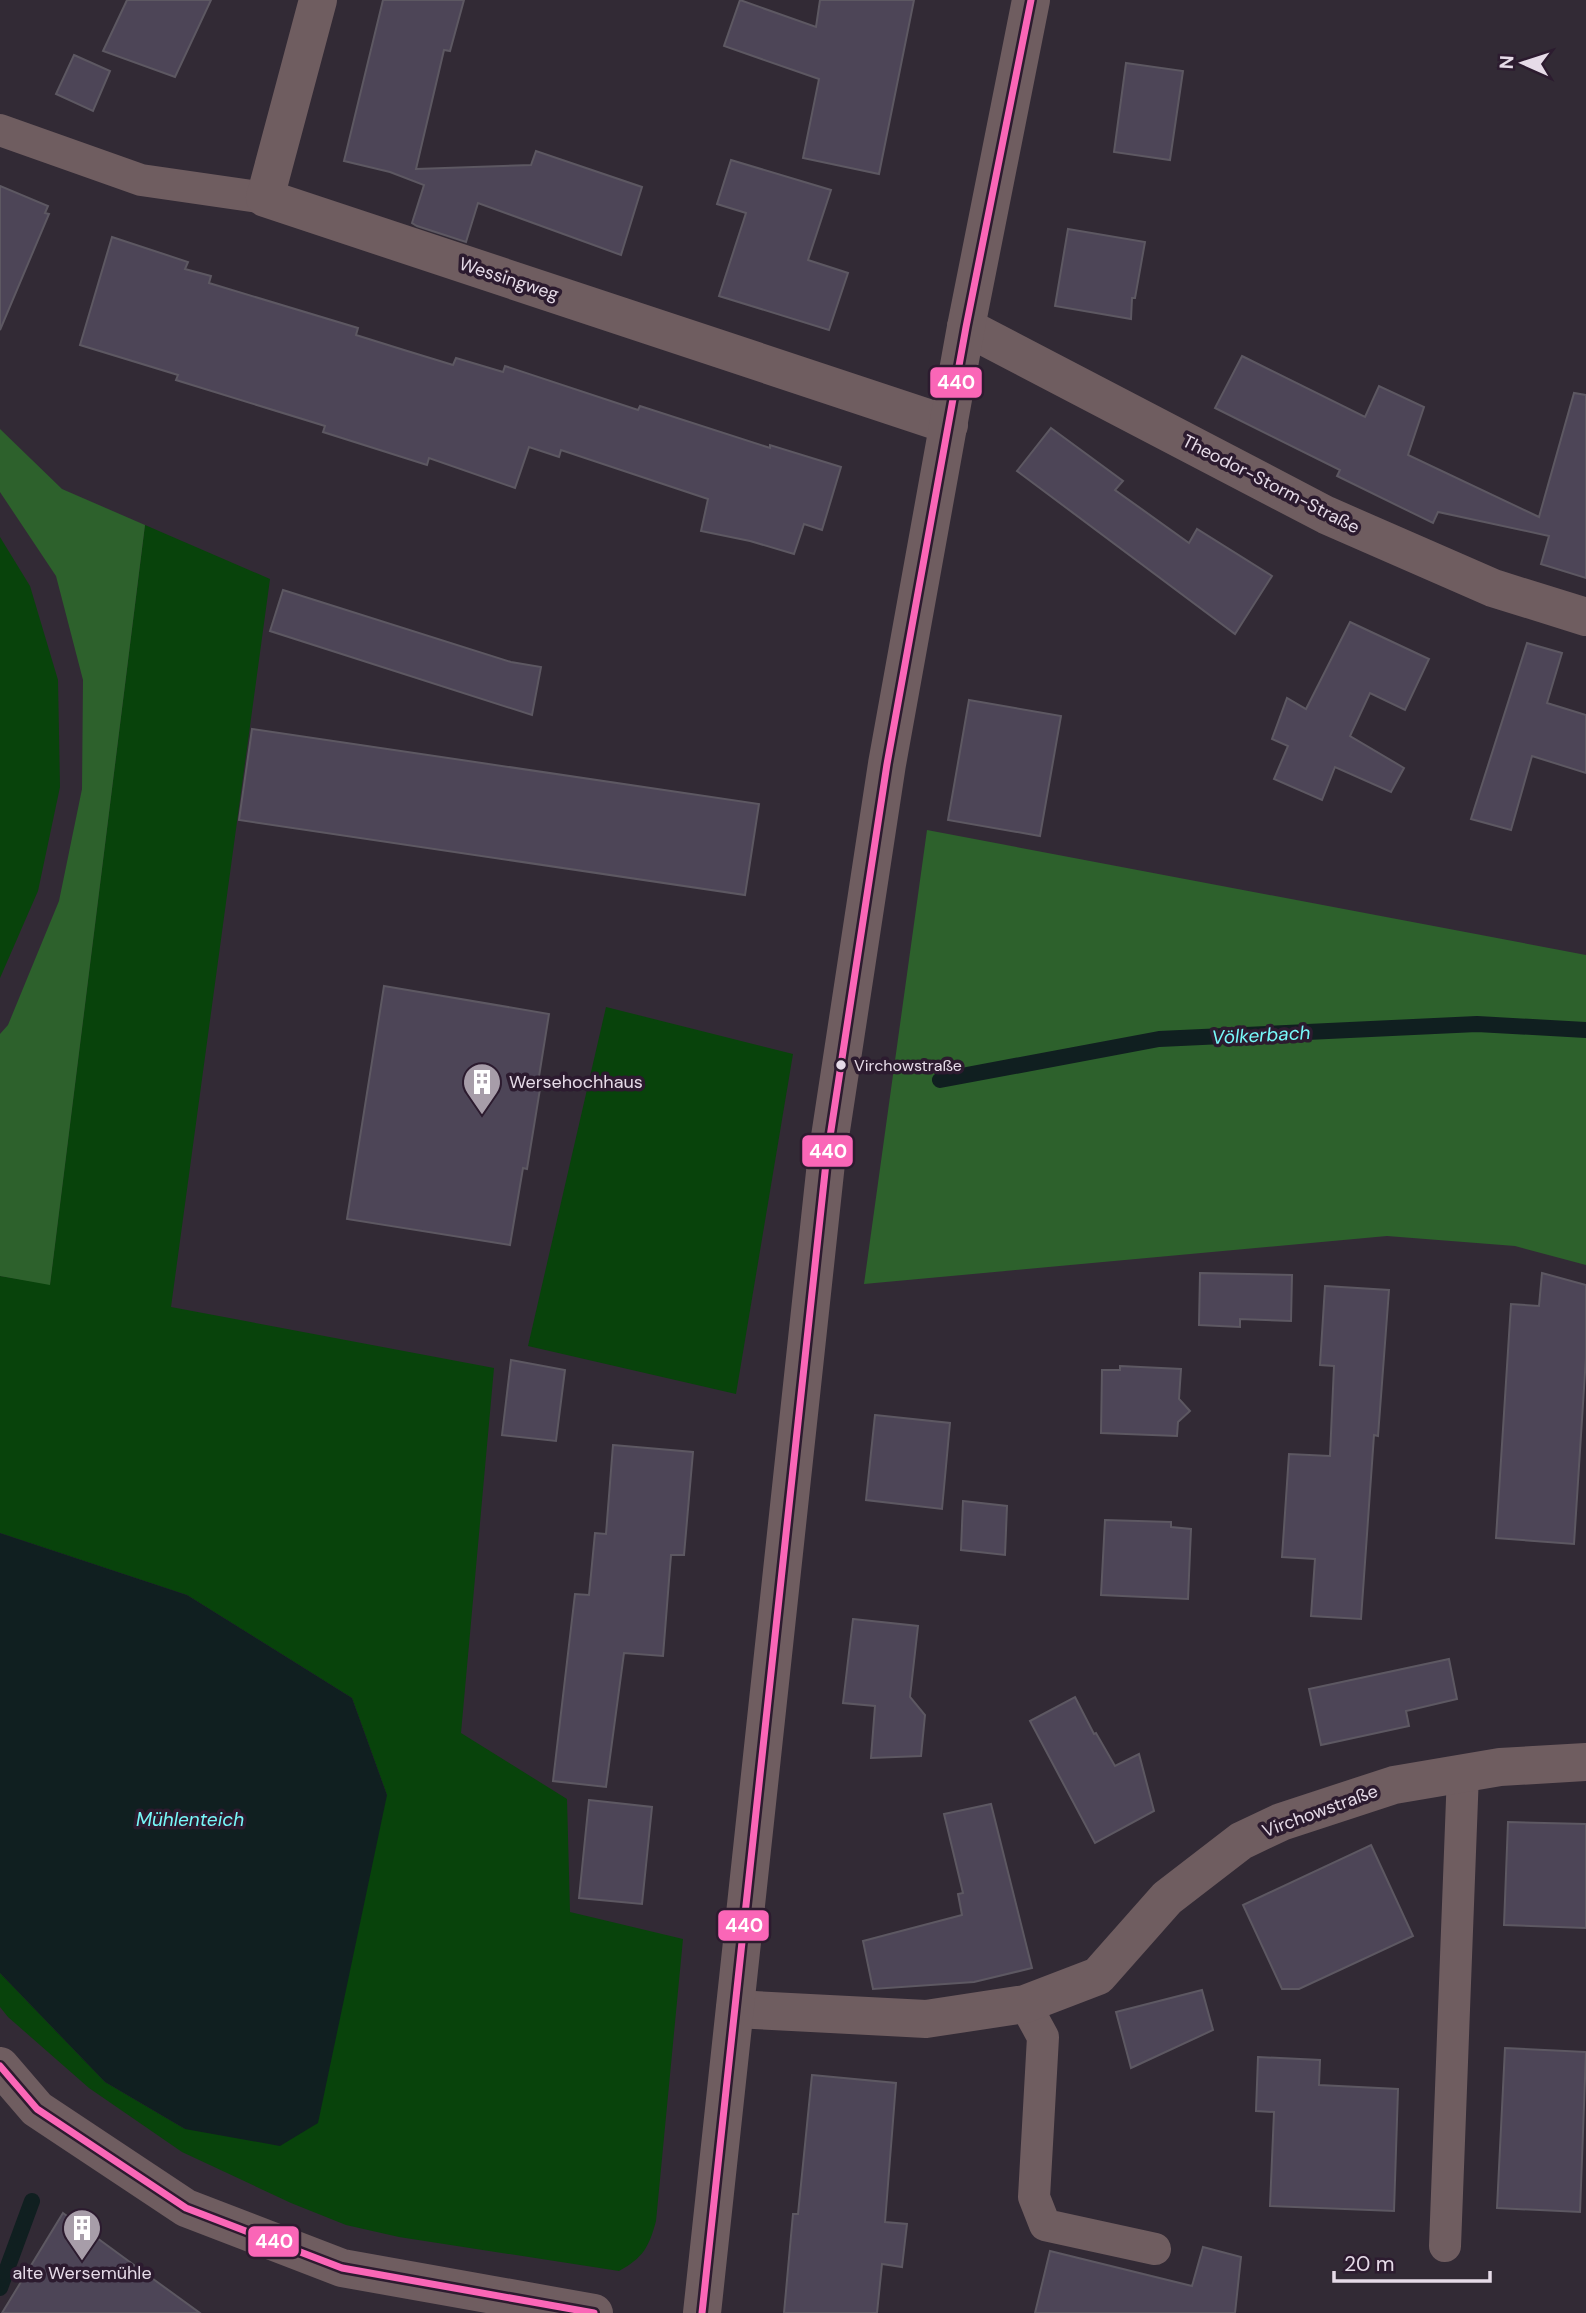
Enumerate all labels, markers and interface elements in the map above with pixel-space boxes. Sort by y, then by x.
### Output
north arrow [1488,28,1558,98]
text: N [1494,55,1519,70]
street label: Wessingweg [456,252,562,306]
line badge: 440 [929,366,983,399]
text: 440 [937,370,975,395]
street label: Theodor-Storm-Straße [1178,429,1364,539]
water label: Völkerbach [1211,1020,1311,1050]
place label: Virchowstraße [854,1055,962,1076]
marker: Virchowstraße [834,1058,848,1072]
building icon: Wersehochhaus [461,1061,503,1116]
place label: Wersehochhaus [509,1070,643,1094]
line badge: 440 [801,1134,854,1168]
text: 440 [809,1139,847,1164]
street label: Virchowstraße [1259,1779,1381,1843]
water label: Mühlenteich [136,1807,244,1832]
line badge: 440 [717,1909,770,1942]
text: 440 [725,1913,763,1938]
building icon: alte Wersemühle [61,2207,103,2262]
line badge: 440 [247,2225,300,2258]
text: 440 [255,2229,293,2254]
scale bar [1334,2240,1490,2284]
text: 20 m [1344,2250,1395,2278]
place label: alte Wersemühle [12,2261,152,2285]

